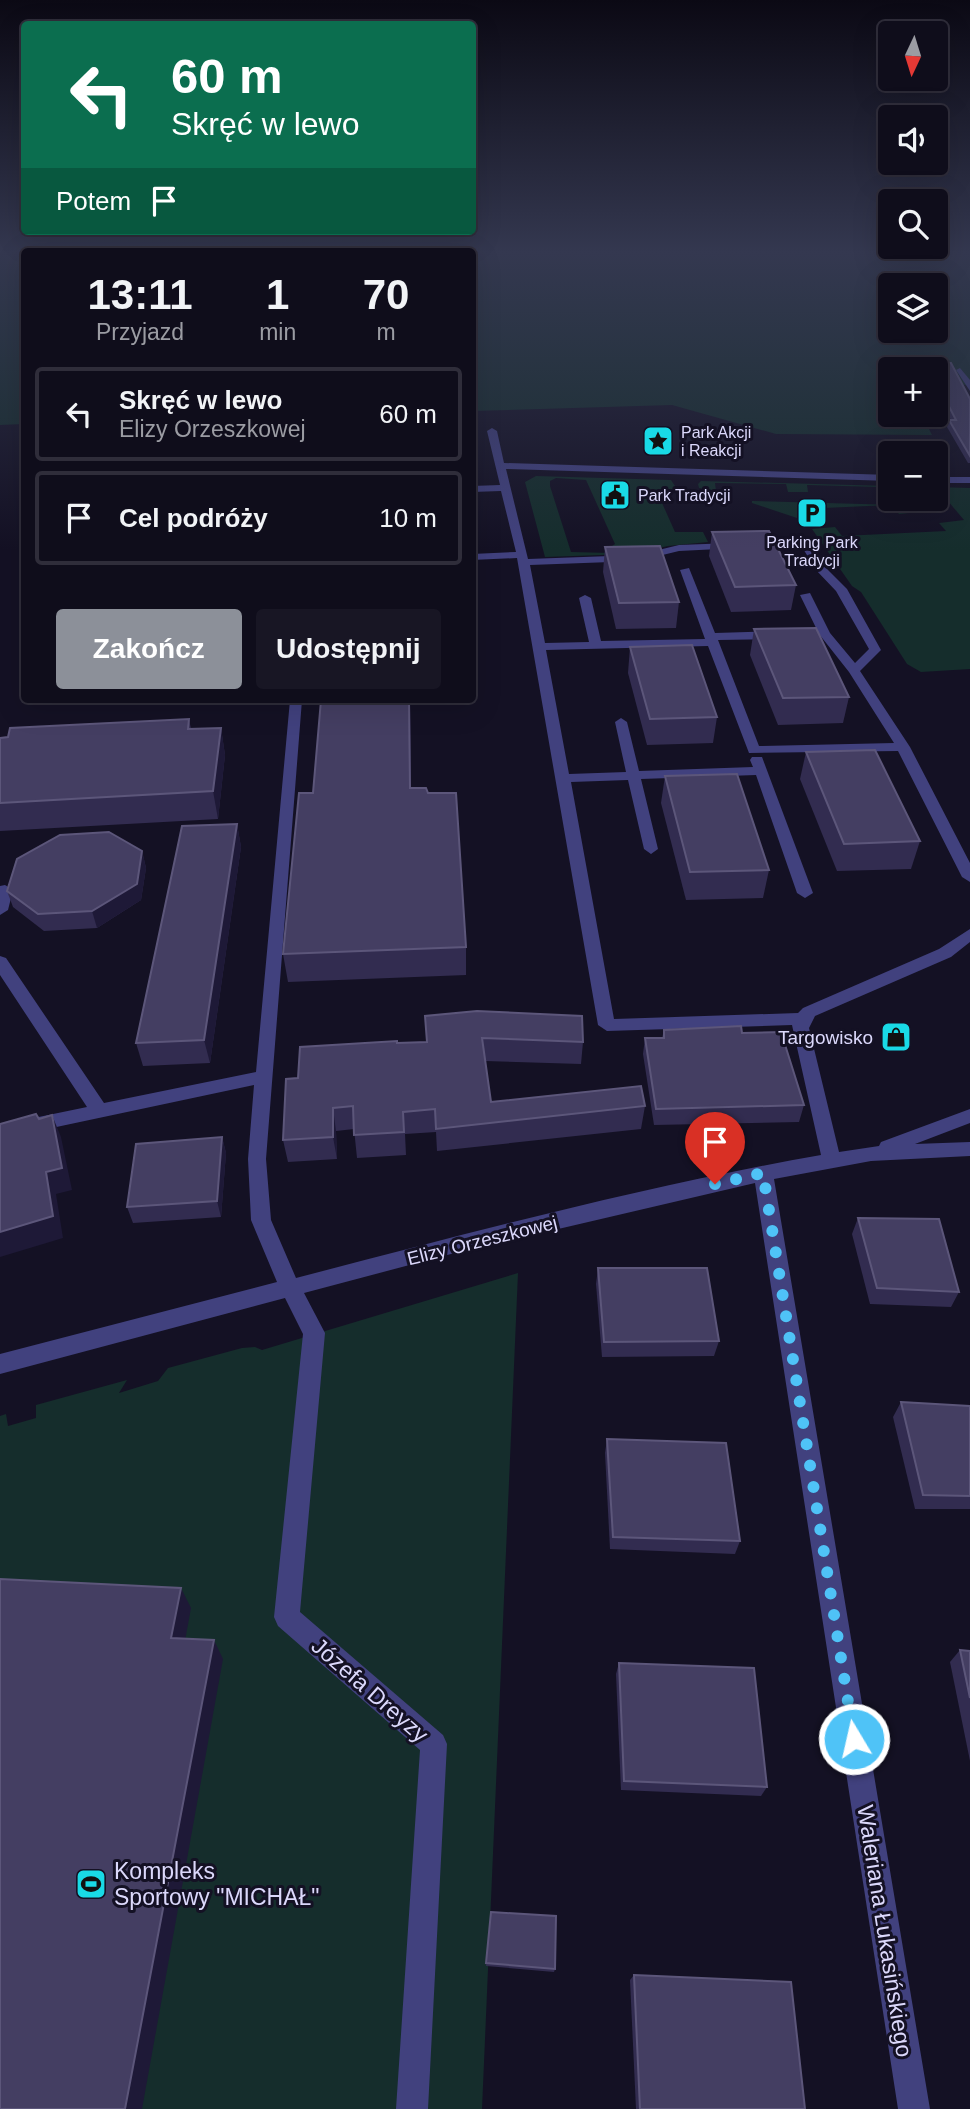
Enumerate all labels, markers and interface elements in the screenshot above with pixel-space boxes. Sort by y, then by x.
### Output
north arrow [878,21,948,91]
map controls [878,21,948,511]
icon: left [56,49,147,140]
text: 60 m [171,49,283,103]
button: sound [878,105,948,175]
text: Skręć w lewo [171,106,360,142]
icon: arrive [145,182,183,220]
text: Potem [56,186,131,216]
button: search [878,189,948,259]
text: 13:11 [88,271,193,318]
text: 1 [266,271,289,318]
text: 70 [363,271,409,318]
button: layers [878,273,948,343]
text: Przyjazd [96,319,184,345]
text: min [259,319,296,345]
text: m [376,319,396,345]
button: + [878,357,948,427]
text: Skręć w lewo [119,385,282,415]
icon: left [60,395,98,433]
text: 60 m [379,399,437,429]
text: Elizy Orzeszkowej [119,416,306,442]
place icon: Park Akcji i Reakcji [641,424,675,458]
place label: Park Akcji i Reakcji [681,424,751,459]
button: − [878,441,948,511]
public building icon: Park Tradycji [598,478,632,512]
place label: Park Tradycji [638,487,730,504]
parking icon: Parking Park Tradycji [795,496,829,530]
icon: arrive [60,499,98,537]
text: Cel podróży [119,503,268,533]
text: 10 m [379,503,437,533]
place label: Parking Park Tradycji [766,534,859,569]
button: Zakończ [56,609,242,689]
button: Udostępnij [256,609,441,689]
shop icon: Targowisko [879,1020,913,1054]
place label: Targowisko [778,1027,873,1048]
pin [685,1112,745,1184]
icon: arrive [696,1123,734,1161]
street label: Elizy Orzeszkowej [405,1212,559,1269]
street label: Józefa Dreyzy [306,1632,434,1748]
position arrow [817,1702,891,1776]
street label: Waleriana Łukasińskiego [852,1803,918,2059]
place label: Kompleks Sportowy "MICHAŁ" [114,1858,320,1910]
sports icon: Kompleks Sportowy "MICHAŁ" [74,1867,108,1901]

